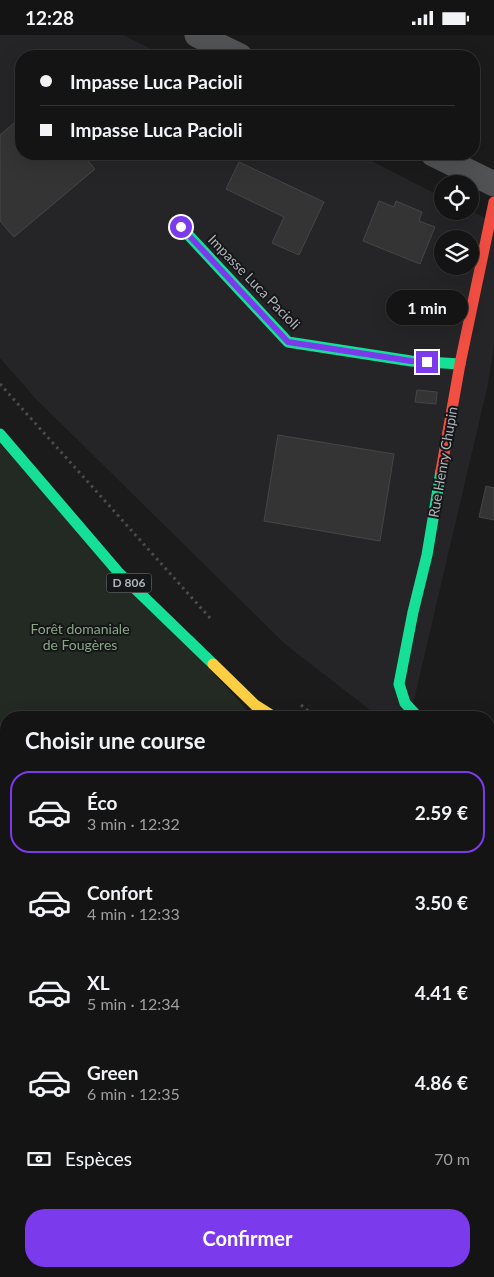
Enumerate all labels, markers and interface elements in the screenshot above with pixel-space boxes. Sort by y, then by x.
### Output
text: 12:28 [25,6,74,29]
text: Impasse Luca Pacioli [70,70,242,93]
text: Impasse Luca Pacioli [70,118,242,141]
map controls [434,175,479,275]
button: locate [434,175,479,220]
route start [170,216,192,238]
button: layers [434,230,479,275]
street label: Impasse Luca Pacioli [205,231,304,332]
callout: 1 min [386,290,468,325]
text: 1 min [407,298,447,317]
route end [416,351,438,373]
street label: Rue Henry Chupin [424,405,461,519]
road number: D 806 [106,573,152,593]
park label: Forêt domaniale de Fougères [30,620,130,653]
text: Choisir une course [25,727,206,754]
icon: car [27,790,72,835]
text: Éco [87,791,117,814]
text: 2.59 € [415,801,468,824]
text: 3 min · 12:32 [87,814,180,833]
icon: car [27,880,72,925]
text: Confort [87,881,152,904]
text: 3.50 € [415,891,468,914]
text: 4 min · 12:33 [87,904,180,923]
icon: car [27,970,72,1015]
text: XL [87,971,110,994]
text: 4.41 € [415,981,468,1004]
text: 5 min · 12:34 [87,994,180,1013]
icon: car [27,1060,72,1105]
text: Green [87,1061,138,1084]
text: 4.86 € [415,1071,468,1094]
text: 6 min · 12:35 [87,1084,180,1103]
icon: cash [25,1145,53,1173]
text: Espèces [65,1147,132,1170]
text: 70 m [434,1149,470,1168]
button: Confirmer [25,1209,470,1267]

